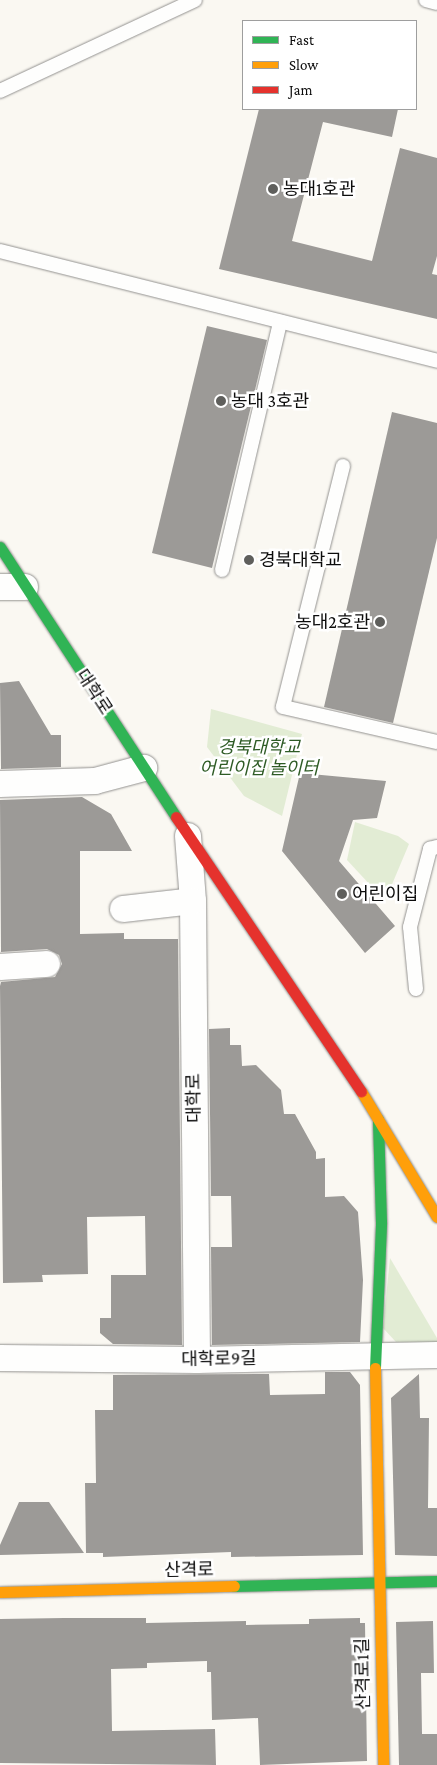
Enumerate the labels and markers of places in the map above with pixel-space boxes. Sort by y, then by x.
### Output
place label: 농대1호관 [283,178,355,200]
marker: 농대1호관 [267,183,279,195]
place label: 농대 3호관 [231,390,309,412]
marker: 농대 3호관 [215,395,227,407]
place label: 경북대학교 [259,549,342,571]
marker: 경북대학교 [243,554,255,566]
place label: 농대2호관 [295,611,370,633]
marker: 농대2호관 [374,616,386,628]
place label: 어린이집 [352,883,418,905]
marker: 어린이집 [336,888,348,900]

